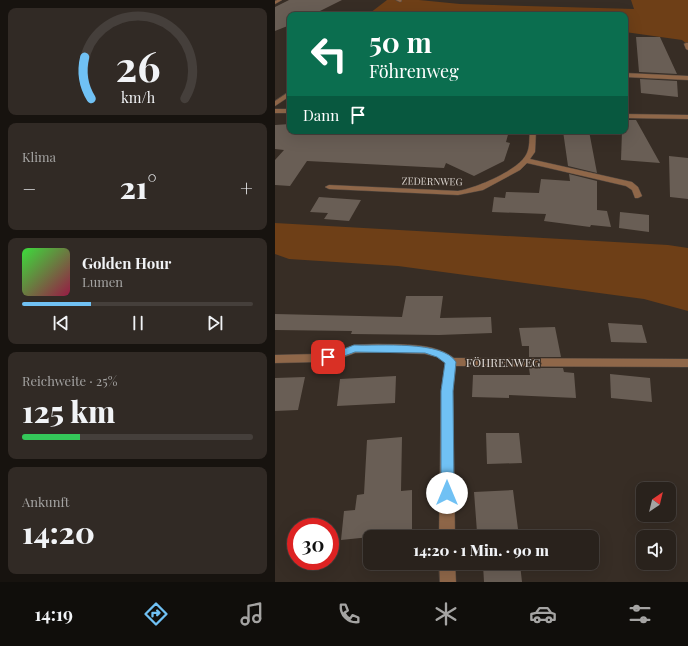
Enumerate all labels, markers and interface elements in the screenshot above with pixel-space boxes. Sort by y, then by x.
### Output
text: 50 m [369,23,432,60]
icon: left [303,28,355,80]
text: 26 [115,37,160,92]
text: Föhrenweg [369,59,459,83]
text: km/h [120,88,155,107]
icon: arrive [347,104,369,126]
text: Dann [303,105,339,125]
text: Klima [22,148,56,165]
text: 21° [120,167,157,207]
text: − [22,173,36,203]
text: + [240,173,253,203]
street label: ZEDERNWEG [401,173,463,189]
text: Golden Hour [82,253,171,273]
text: Lumen [82,273,123,290]
icon: previous [50,312,72,334]
icon: pause [127,312,149,334]
icon: next [204,312,226,334]
pin [311,340,345,374]
icon: arrive [317,346,339,368]
street label: FÖHRENWEG [466,354,541,370]
text: Reichweite · 25% [22,372,117,389]
text: 125 km [22,391,115,431]
position arrow [426,472,468,514]
north arrow [636,482,676,522]
map controls [636,482,676,570]
text: Ankunft [22,493,69,510]
text: 14:20 [22,512,95,552]
speed limit sign: 30 [287,518,339,570]
button: sound [636,530,676,570]
text: 14:20 · 1 Min. · 90 m [413,540,549,560]
icon: directions [142,600,170,628]
icon: music [238,600,266,628]
icon: phone [335,600,363,628]
icon: climate [432,600,460,628]
icon: car [529,600,557,628]
icon: filters [626,600,654,628]
text: 14:19 [34,602,73,626]

